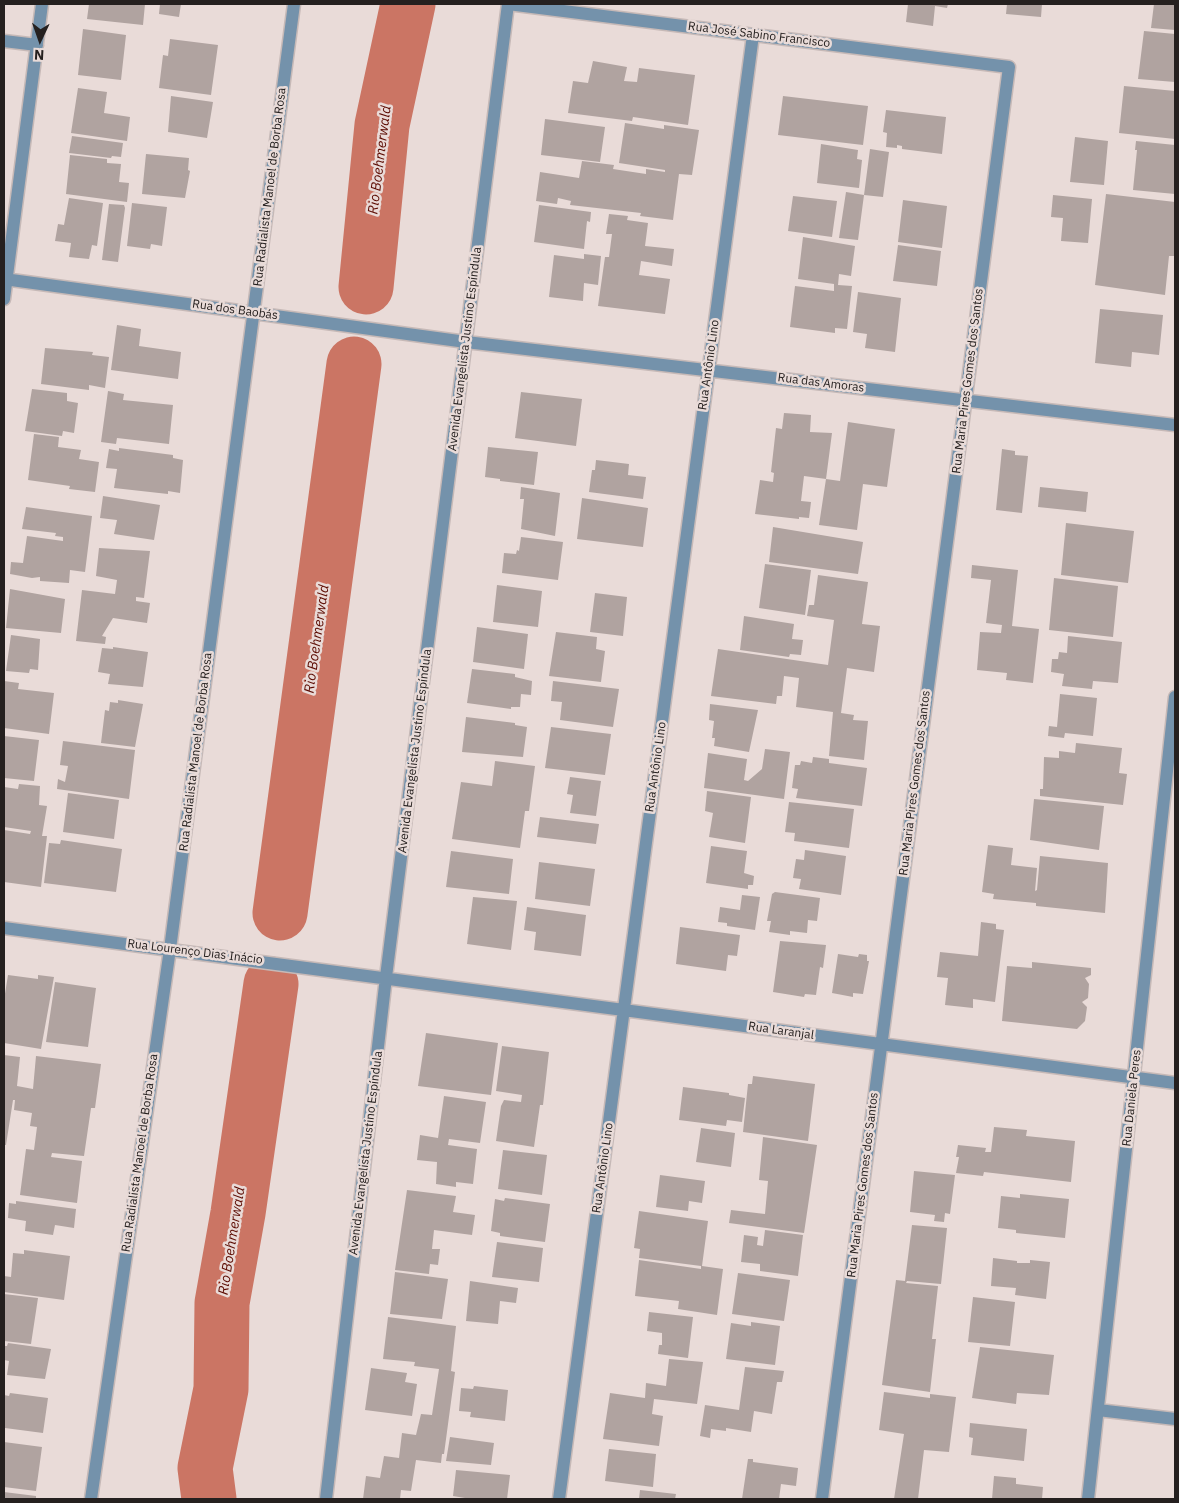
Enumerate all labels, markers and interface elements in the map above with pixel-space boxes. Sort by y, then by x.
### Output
north arrow [15,15,65,65]
street label: Rua José Sabino Francisco [687,19,831,51]
text: N [34,46,45,64]
street label: Rua Radialista Manoel de Borba Rosa [251,87,289,287]
water label: Rio Boehmerwald [365,105,395,215]
street label: Avenida Evangelista Justino Espíndula [445,246,485,452]
street label: Rua Maria Pires Gomes dos Santos [949,288,987,474]
street label: Rua dos Baobás [191,297,279,323]
street label: Rua Antônio Lino [696,319,722,411]
street label: Rua das Amoras [777,371,865,395]
water label: Rio Boehmerwald [301,584,333,694]
street label: Avenida Evangelista Justino Espíndula [395,648,435,854]
street label: Rua Radialista Manoel de Borba Rosa [177,652,215,852]
street label: Rua Maria Pires Gomes dos Santos [896,690,934,876]
street label: Rua Antônio Lino [643,721,669,813]
street label: Rua Lourenço Dias Inácio [126,937,264,967]
street label: Rua Laranjal [747,1019,815,1043]
street label: Rua Daniela Peres [1120,1049,1144,1147]
street label: Avenida Evangelista Justino Espíndula [346,1050,386,1256]
street label: Rua Radialista Manoel de Borba Rosa [119,1053,161,1253]
street label: Rua Maria Pires Gomes dos Santos [844,1092,882,1278]
street label: Rua Antônio Lino [590,1122,616,1214]
water label: Rio Boehmerwald [215,1186,249,1296]

